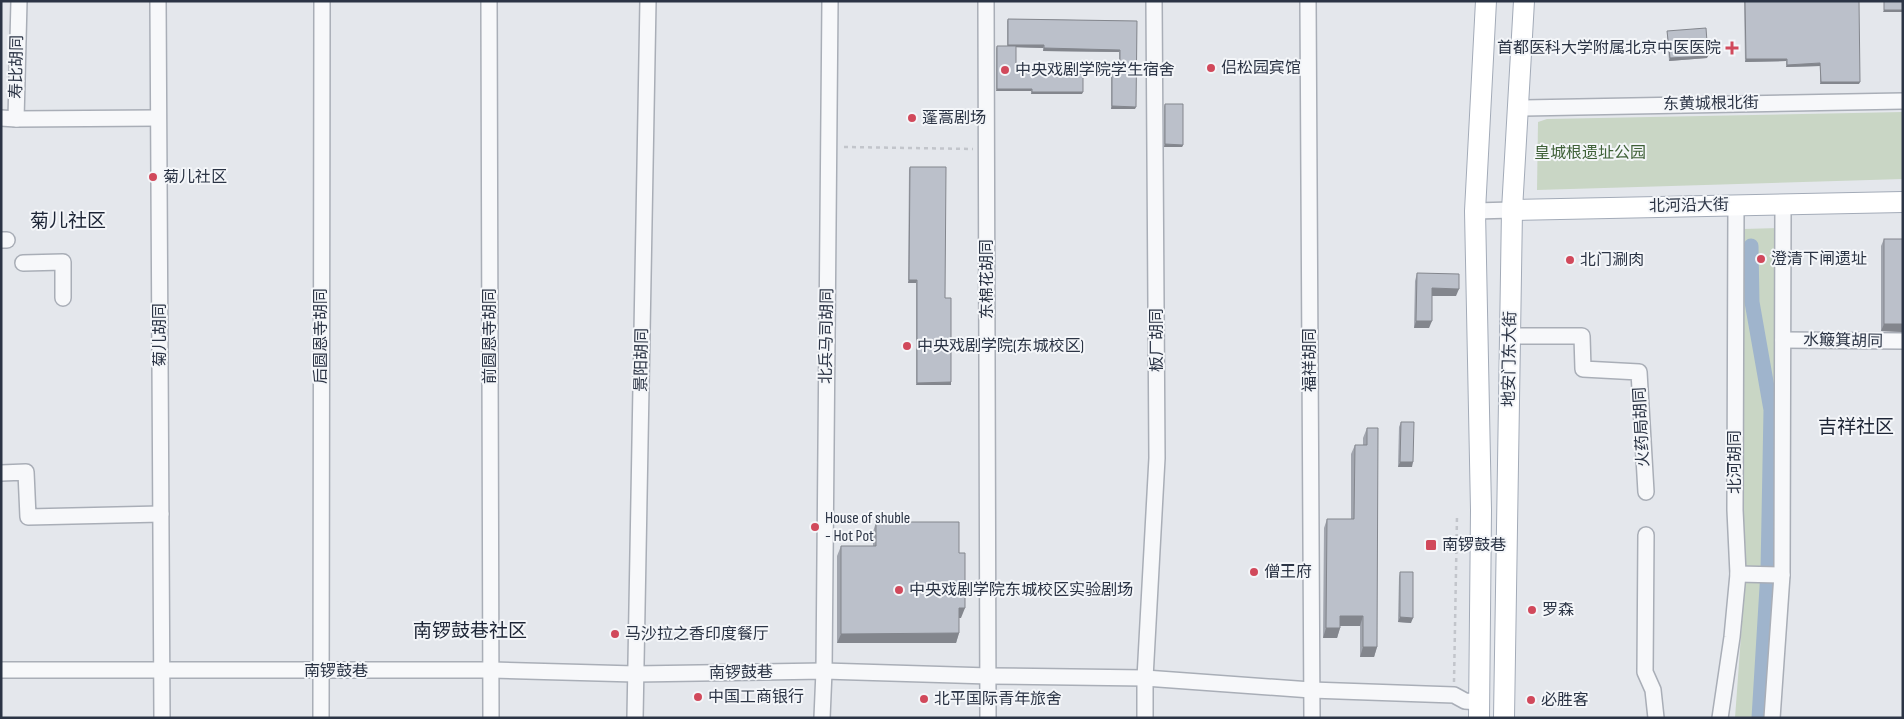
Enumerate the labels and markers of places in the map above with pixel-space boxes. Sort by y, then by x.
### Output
place label: 首都医科大学附属北京中医医院 [1497,39,1721,58]
marker: 首都医科大学附属北京中医医院 [1725,41,1739,55]
place label: 侣松园宾馆 [1221,59,1301,78]
place label: 中央戏剧学院学生宿舍 [1015,61,1175,80]
marker: 侣松园宾馆 [1205,62,1217,74]
marker: 中央戏剧学院学生宿舍 [999,64,1011,76]
place label: 蓬蒿剧场 [922,109,986,128]
marker: 蓬蒿剧场 [906,112,918,124]
place label: 菊儿社区 [163,168,227,187]
marker: 菊儿社区 [147,171,159,183]
place label: 澄清下闸遗址 [1771,250,1867,269]
place label: 北门涮肉 [1580,251,1644,270]
marker: 澄清下闸遗址 [1755,253,1767,265]
marker: 北门涮肉 [1564,254,1576,266]
place label: 中央戏剧学院(东城校区) [917,337,1084,356]
marker: 中央戏剧学院(东城校区) [901,340,913,352]
place label: House of shuble - Hot Pot [825,509,910,546]
marker: House of shuble - Hot Pot [809,521,821,533]
place label: 南锣鼓巷 [1442,536,1506,555]
marker: 南锣鼓巷 [1424,538,1438,552]
place label: 僧王府 [1264,563,1312,582]
marker: 僧王府 [1248,566,1260,578]
place label: 中央戏剧学院东城校区实验剧场 [909,581,1133,600]
marker: 中央戏剧学院东城校区实验剧场 [893,584,905,596]
place label: 罗森 [1542,601,1574,620]
marker: 罗森 [1526,604,1538,616]
place label: 马沙拉之香印度餐厅 [625,625,769,644]
marker: 马沙拉之香印度餐厅 [609,628,621,640]
place label: 中国工商银行 [708,688,804,707]
place label: 北平国际青年旅舍 [934,690,1062,709]
marker: 中国工商银行 [692,691,704,703]
place label: 必胜客 [1541,691,1589,710]
marker: 北平国际青年旅舍 [918,693,930,705]
marker: 必胜客 [1525,694,1537,706]

